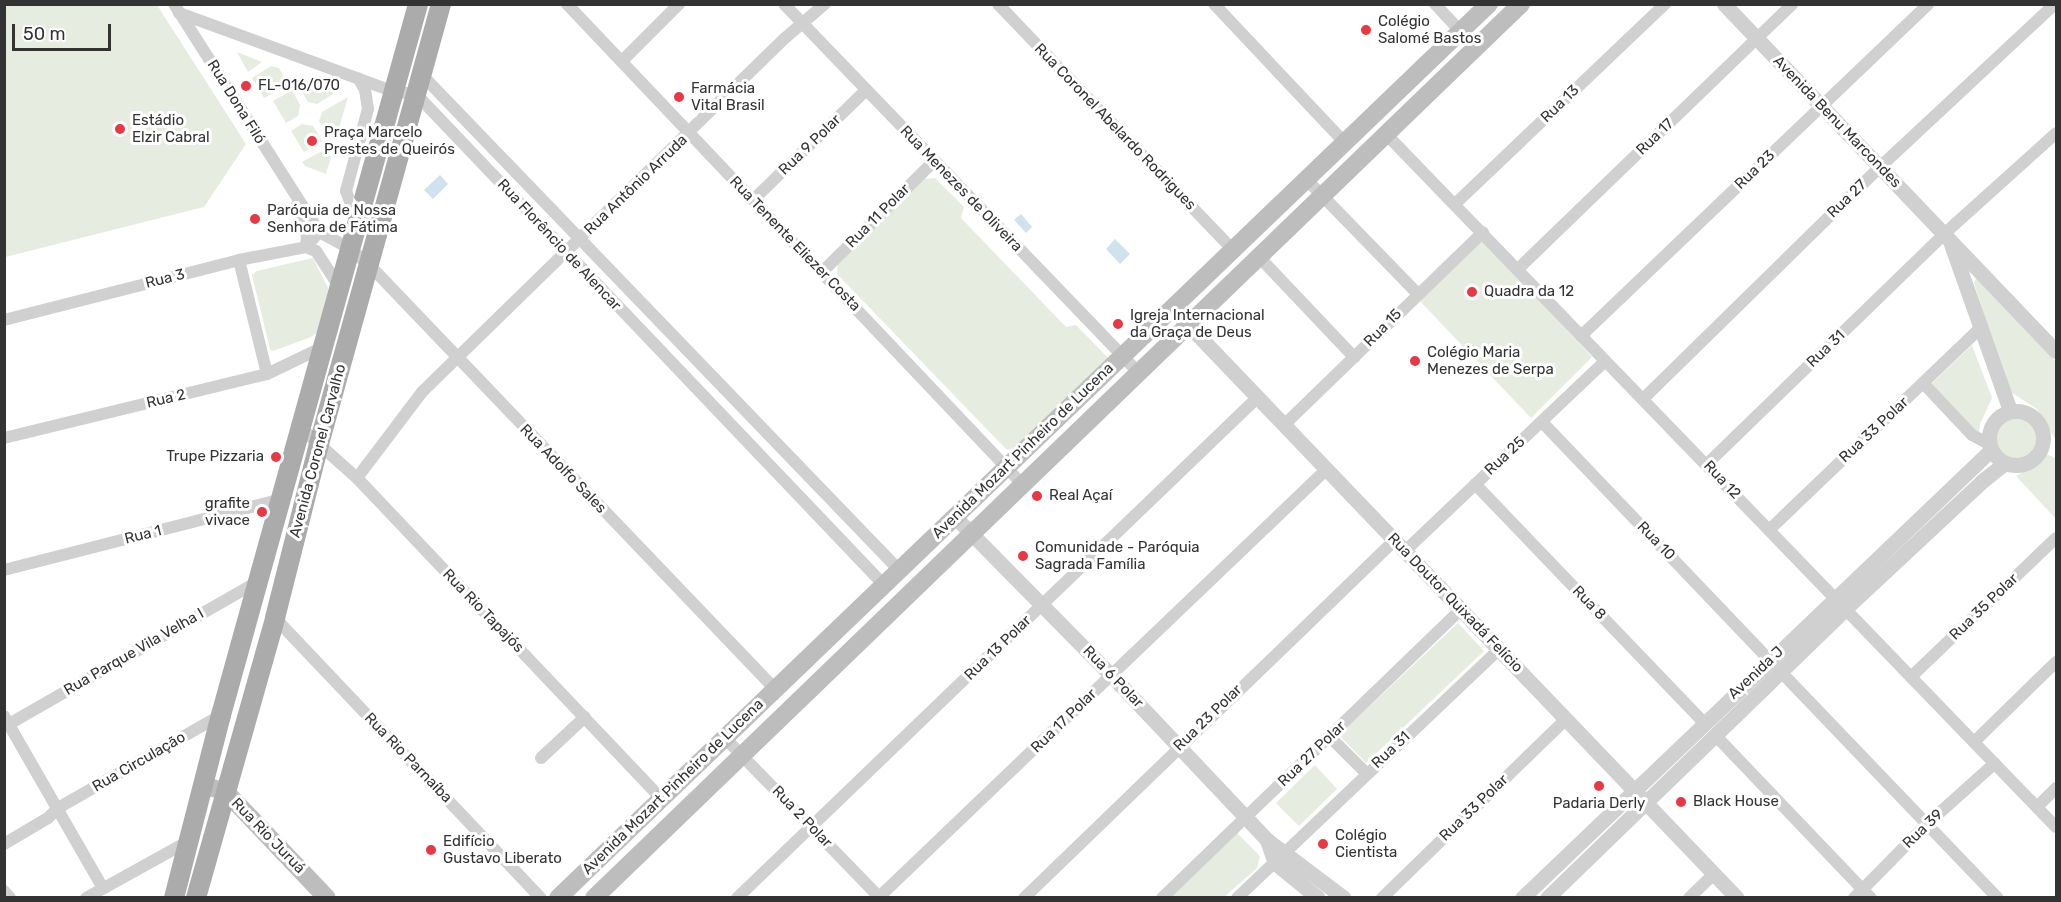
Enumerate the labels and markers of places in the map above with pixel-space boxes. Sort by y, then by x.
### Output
place label: Colégio Salomé Bastos [1378,12,1481,47]
marker: Colégio Salomé Bastos [1359,23,1373,37]
place label: FL-016/070 [258,77,340,95]
marker: FL-016/070 [239,79,253,93]
place label: Farmácia Vital Brasil [691,79,765,114]
marker: Farmácia Vital Brasil [672,90,686,104]
place label: Estádio Elzir Cabral [132,111,210,146]
marker: Estádio Elzir Cabral [113,122,127,136]
place label: Praça Marcelo Prestes de Queirós [324,123,455,158]
marker: Praça Marcelo Prestes de Queirós [305,134,319,148]
place label: Paróquia de Nossa Senhora de Fátima [267,201,398,236]
marker: Paróquia de Nossa Senhora de Fátima [248,212,262,226]
place label: Quadra da 12 [1484,283,1574,301]
marker: Quadra da 12 [1465,285,1479,299]
place label: Igreja Internacional da Graça de Deus [1130,306,1265,341]
marker: Igreja Internacional da Graça de Deus [1111,317,1125,331]
place label: Colégio Maria Menezes de Serpa [1427,343,1554,378]
marker: Colégio Maria Menezes de Serpa [1408,354,1422,368]
place label: Trupe Pizzaria [166,448,264,466]
marker: Trupe Pizzaria [269,450,283,464]
place label: Real Açaí [1049,487,1113,505]
marker: Real Açaí [1030,489,1044,503]
place label: grafite vivace [205,494,250,529]
marker: grafite vivace [255,505,269,519]
place label: Comunidade - Paróquia Sagrada Família [1035,538,1200,573]
marker: Comunidade - Paróquia Sagrada Família [1016,549,1030,563]
marker: Padaria Derly [1592,779,1606,793]
place label: Black House [1693,793,1779,811]
place label: Padaria Derly [1553,795,1645,813]
marker: Black House [1674,795,1688,809]
place label: Colégio Cientista [1335,826,1397,861]
place label: Edifício Gustavo Liberato [443,832,562,867]
marker: Colégio Cientista [1316,837,1330,851]
marker: Edifício Gustavo Liberato [424,843,438,857]

